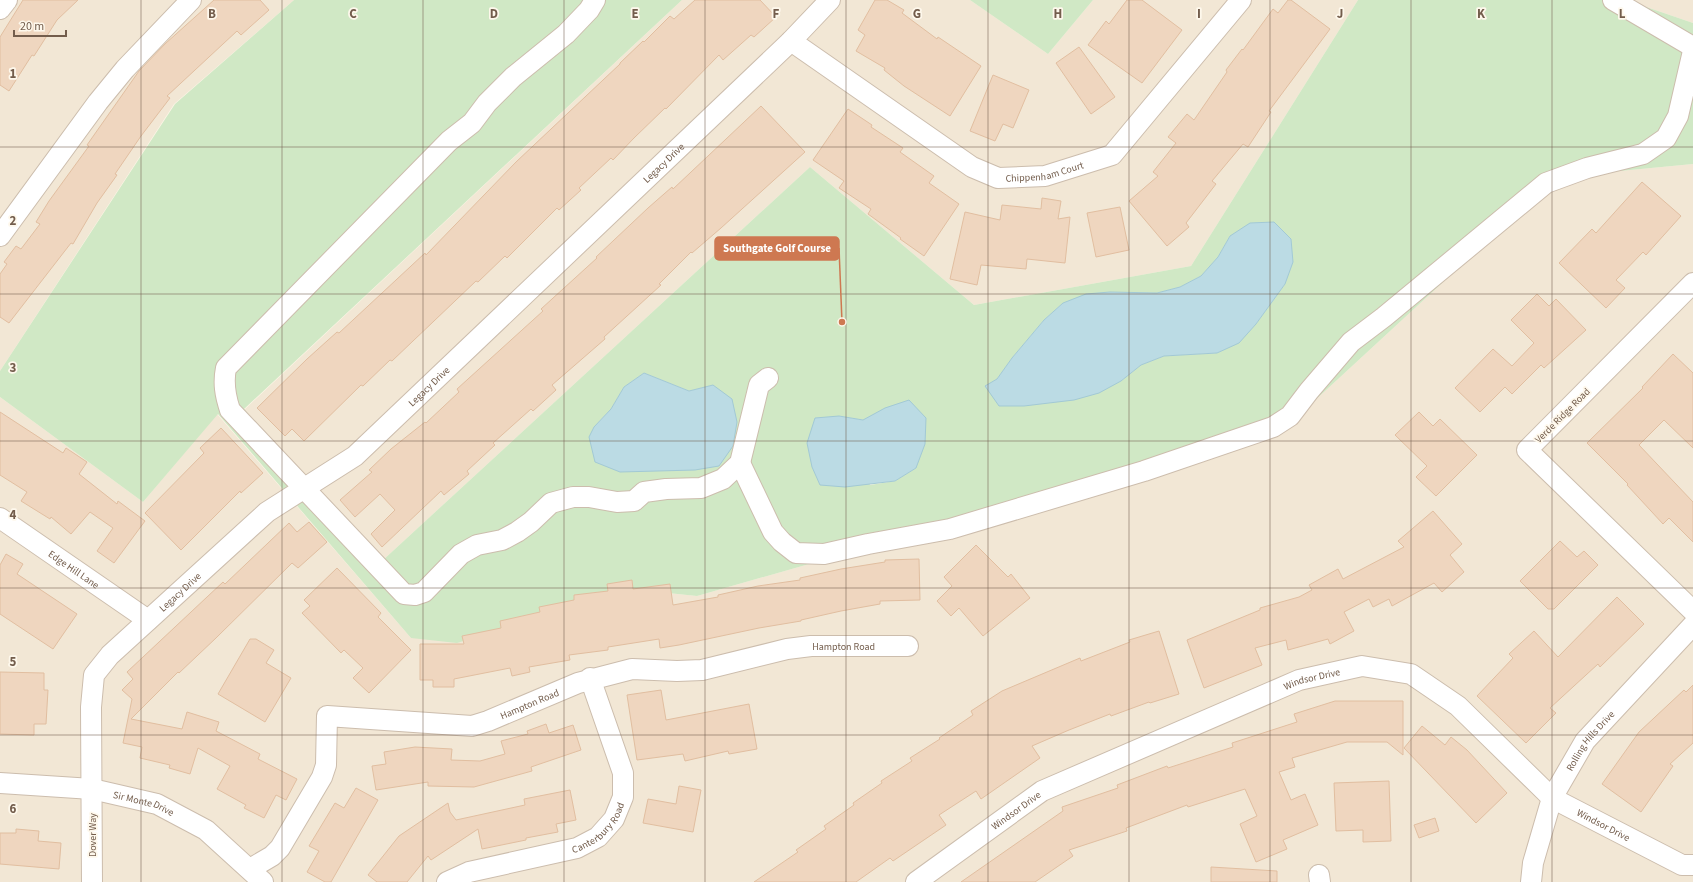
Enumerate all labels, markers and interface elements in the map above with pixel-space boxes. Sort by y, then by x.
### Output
text: B [208,5,216,23]
text: C [349,5,357,23]
text: D [490,5,498,23]
text: E [631,5,639,23]
text: F [773,5,780,23]
text: G [913,5,921,23]
text: H [1054,5,1062,23]
text: I [1197,5,1201,23]
text: J [1337,5,1343,23]
text: K [1477,5,1486,23]
text: L [1619,5,1626,23]
scale bar [14,12,66,38]
text: 20 m [20,18,44,35]
text: 1 [10,65,17,83]
street label: Legacy Drive [640,140,688,187]
street label: Chippenham Court [1005,158,1086,186]
text: 2 [10,212,17,230]
callout: Southgate Golf Course [715,237,839,260]
text: Southgate Golf Course [723,241,831,256]
text: 3 [10,359,17,377]
street label: Legacy Drive [405,363,453,410]
street label: Verde Ridge Road [1532,385,1593,446]
text: 4 [10,506,17,524]
street label: Edge Hill Lane [45,547,102,592]
street label: Legacy Drive [156,569,205,615]
street label: Hampton Road [812,640,875,654]
text: 5 [10,653,17,671]
street label: Windsor Drive [1281,665,1342,694]
street label: Hampton Road [498,686,561,723]
street label: Rolling Hills Drive [1563,708,1618,774]
street label: Sir Monte Drive [112,788,176,820]
street label: Windsor Drive [989,788,1044,834]
text: 6 [10,800,17,818]
street label: Canterbury Road [571,800,628,857]
street label: Windsor Drive [1574,806,1632,845]
street label: Dover Way [86,813,100,857]

